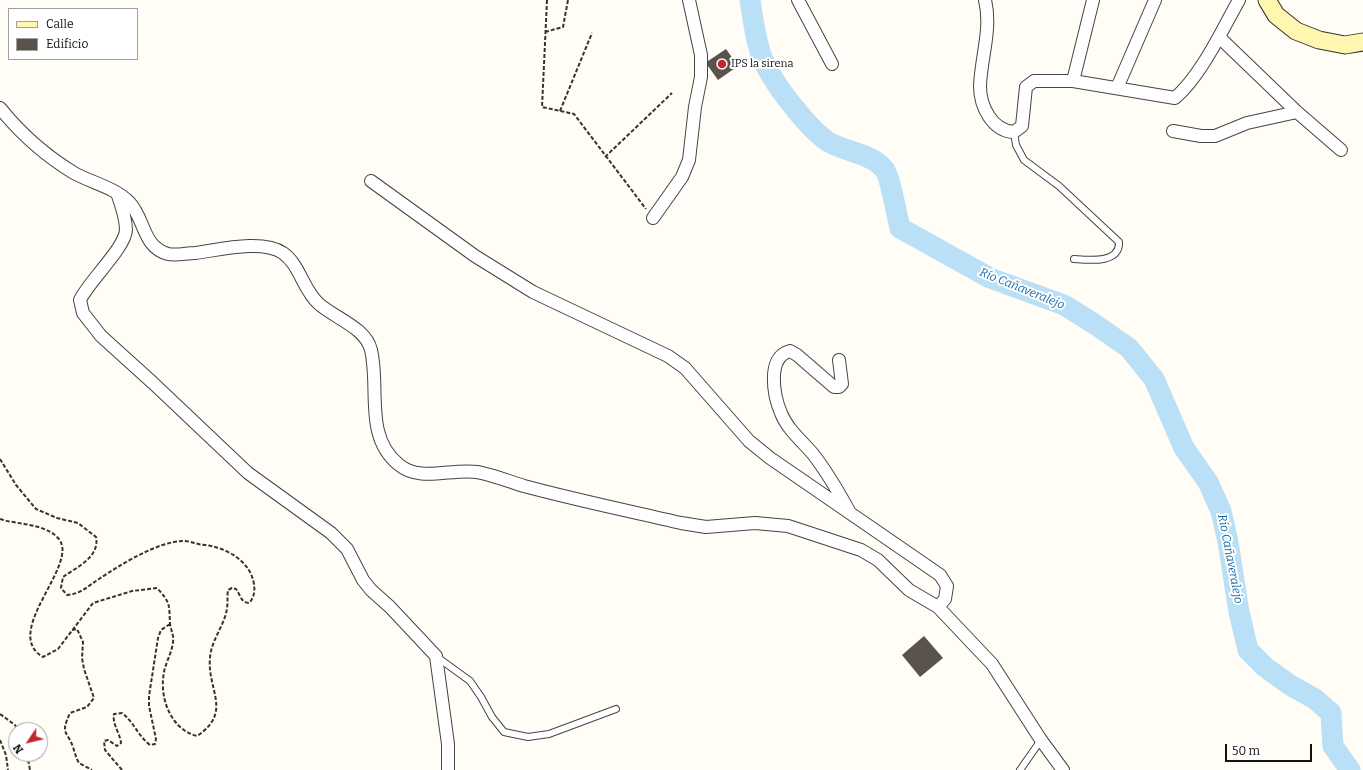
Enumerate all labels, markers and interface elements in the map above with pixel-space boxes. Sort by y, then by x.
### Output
legend [8,8,138,60]
text: Calle [46,17,74,31]
text: Edificio [46,37,88,51]
place label: IPS la sirena [731,57,793,71]
marker: IPS la sirena [716,58,728,70]
water label: Río Cañaveralejo [977,265,1067,313]
water label: Río Cañaveralejo [1214,513,1246,605]
north arrow [8,722,48,762]
scale bar [1227,736,1314,762]
text: N [11,741,26,756]
text: 50 m [1232,744,1260,758]

